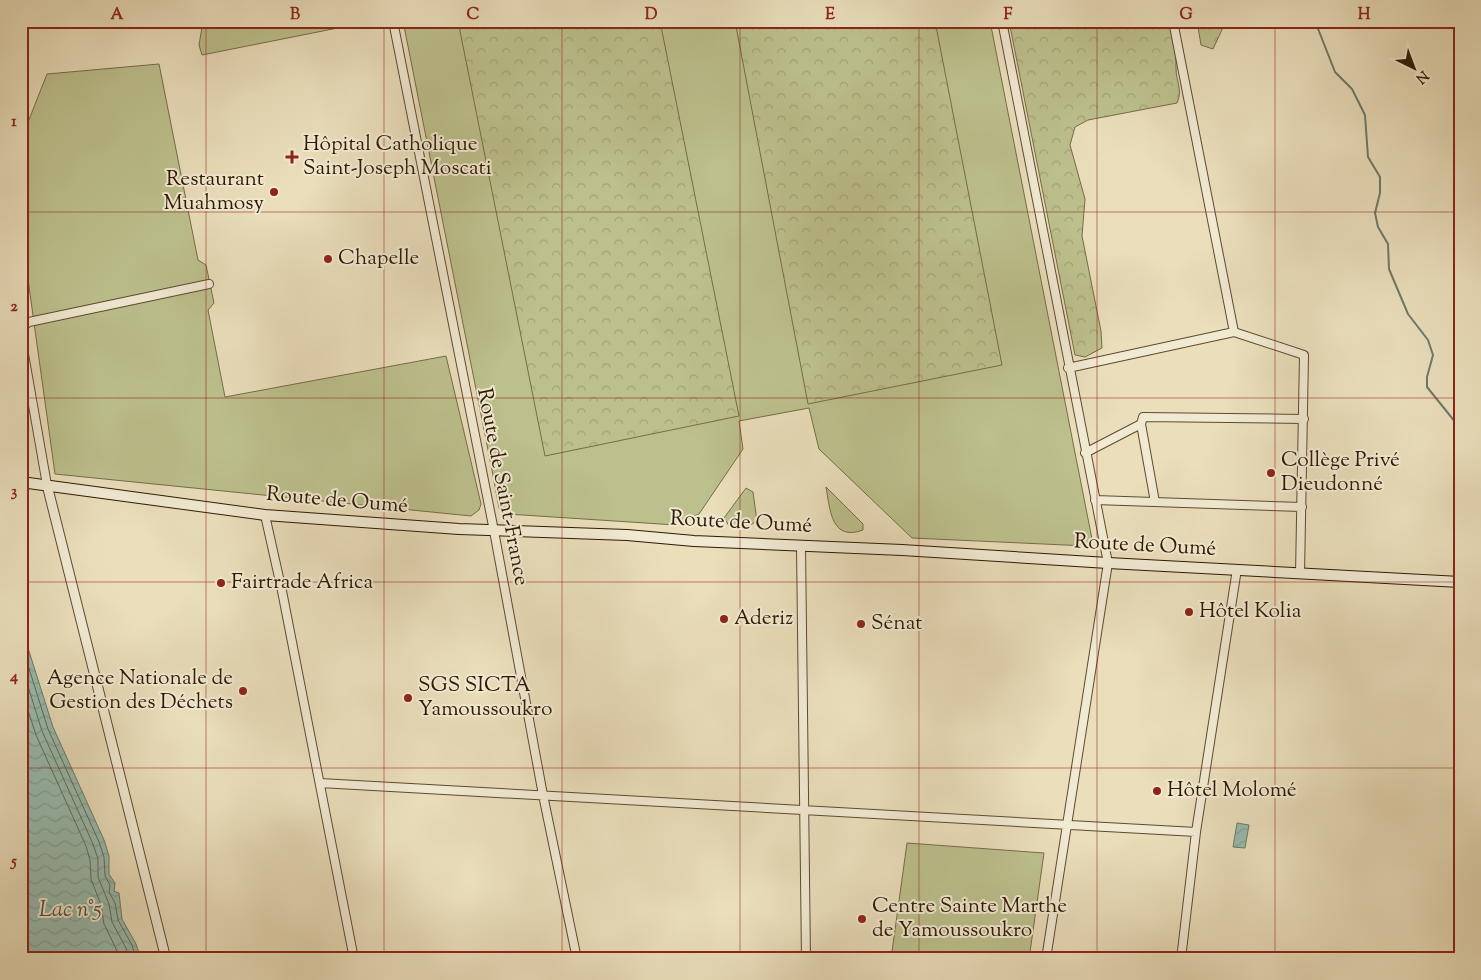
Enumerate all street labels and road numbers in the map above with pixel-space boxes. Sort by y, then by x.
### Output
street label: Route de Saint-France [468,386,536,588]
street label: Route de Oumé [265,480,409,522]
street label: Route de Oumé [669,504,813,542]
street label: Route de Oumé [1073,527,1217,565]

